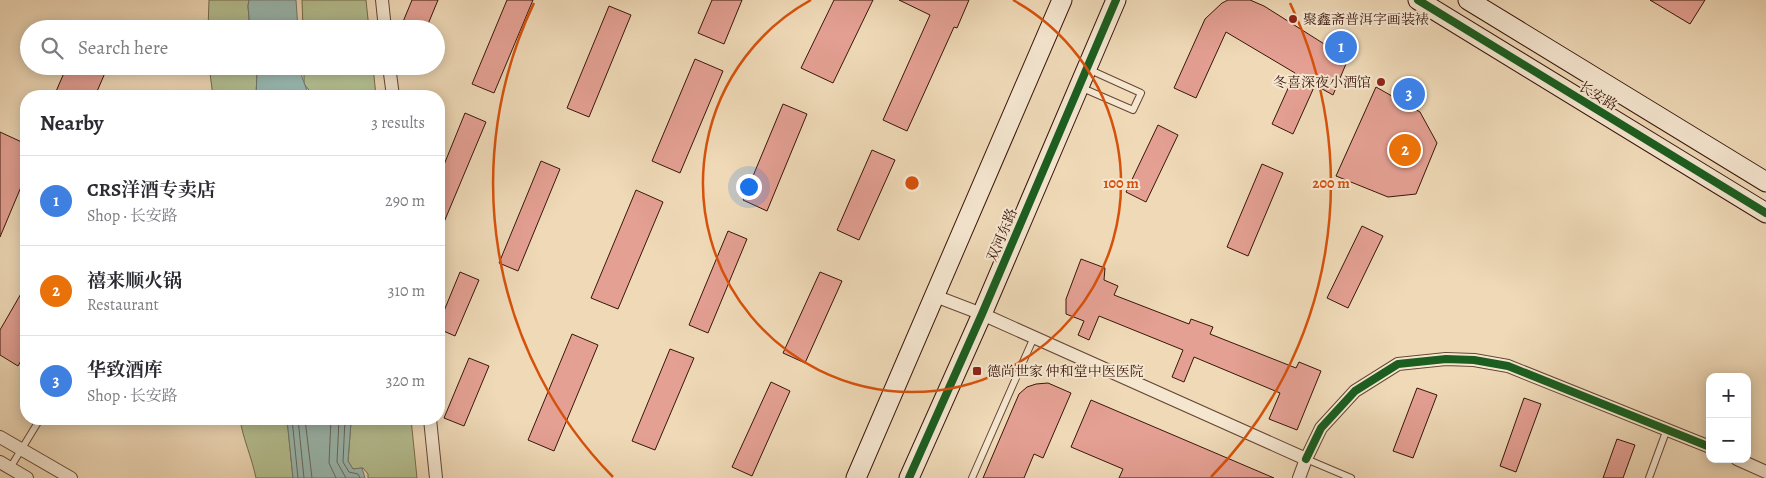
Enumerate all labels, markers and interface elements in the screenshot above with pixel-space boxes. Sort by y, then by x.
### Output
place label: 聚鑫斋普洱字画装裱 [1303,10,1429,29]
marker: 聚鑫斋普洱字画装裱 [1287,13,1299,25]
search box [20,20,445,75]
pin: 1 [1325,28,1357,66]
icon: search [38,34,66,62]
text: Search here [78,35,168,61]
place label: 冬喜深夜小酒馆 [1273,73,1371,92]
pin: 3 [1393,75,1425,113]
marker: 冬喜深夜小酒馆 [1375,76,1387,88]
street label: 长安路 [1575,77,1621,115]
text: Nearby [40,109,103,137]
text: 3 results [371,112,425,134]
pin: 2 [1389,131,1421,169]
text: 100 m [1103,173,1139,193]
text: 200 m [1312,173,1350,193]
your location [736,174,762,200]
centre of rings [903,174,921,192]
text: CRS洋酒专卖店 [87,177,216,203]
text: 1 [53,190,59,212]
text: 290 m [385,190,425,212]
text: Shop · 长安路 [87,205,178,227]
street label: 双河东路 [982,206,1022,264]
text: 禧来顺火锅 [87,268,182,294]
text: 2 [52,280,60,302]
text: 310 m [388,280,425,302]
text: Restaurant [87,294,159,316]
text: 华致酒库 [87,357,163,383]
place label: 德尚世家 仲和堂中医医院 [987,362,1144,381]
marker: 德尚世家 仲和堂中医医院 [971,365,983,377]
text: 3 [53,370,59,392]
text: 320 m [386,370,425,392]
map controls [1706,373,1751,463]
button: + [1706,373,1751,418]
text: Shop · 长安路 [87,385,178,407]
button: − [1706,418,1751,463]

